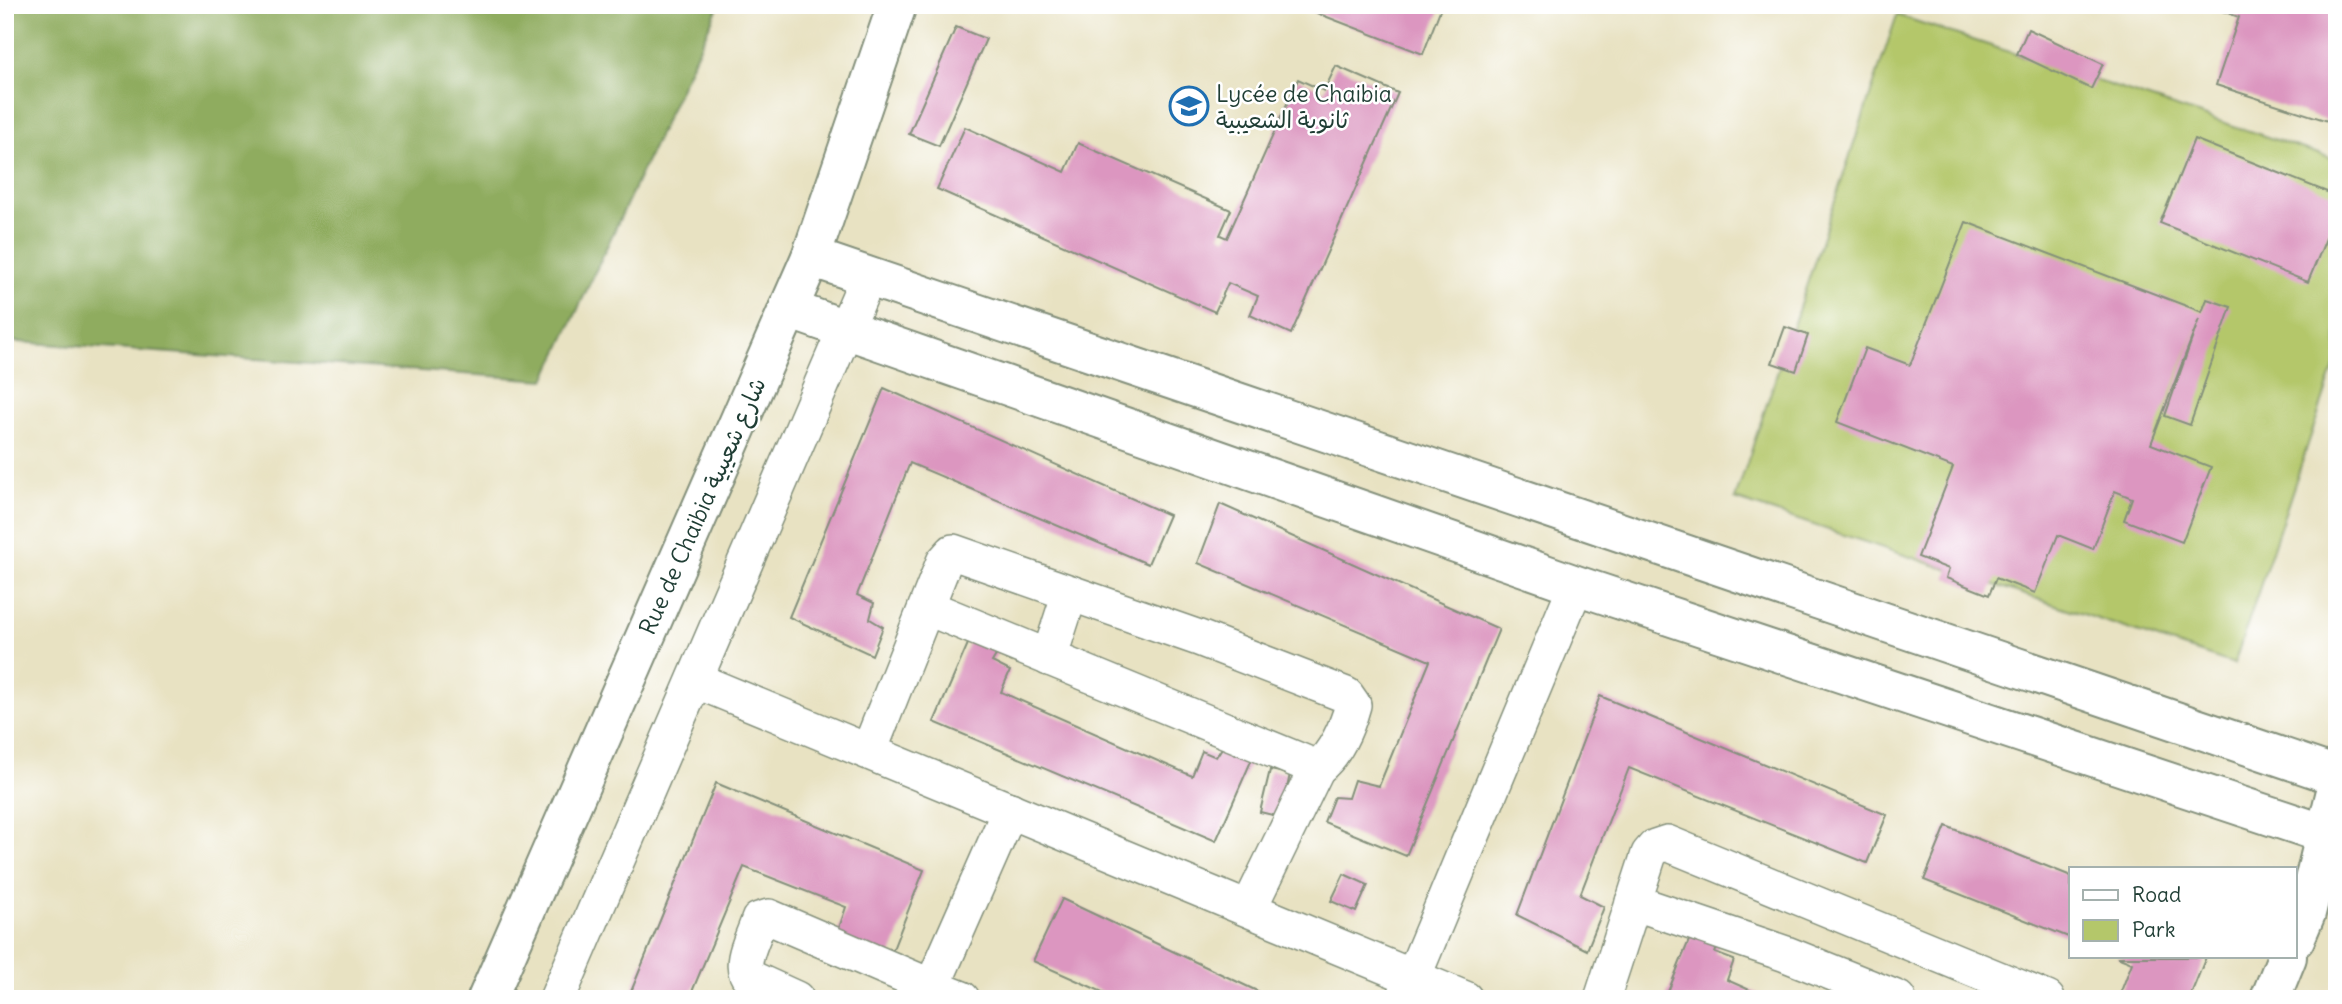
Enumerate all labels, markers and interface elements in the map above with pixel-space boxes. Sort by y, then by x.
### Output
place label: Lycée de Chaibia ثانوية الشعيبية [1216,79,1392,134]
school or university icon: Lycée de Chaibia ثانوية الشعيبية [1168,85,1210,127]
street label: Rue de Chaibia شارع شعيبية [632,373,774,640]
legend [2069,867,2296,958]
text: Road [2132,881,2181,908]
text: Park [2132,916,2175,943]

